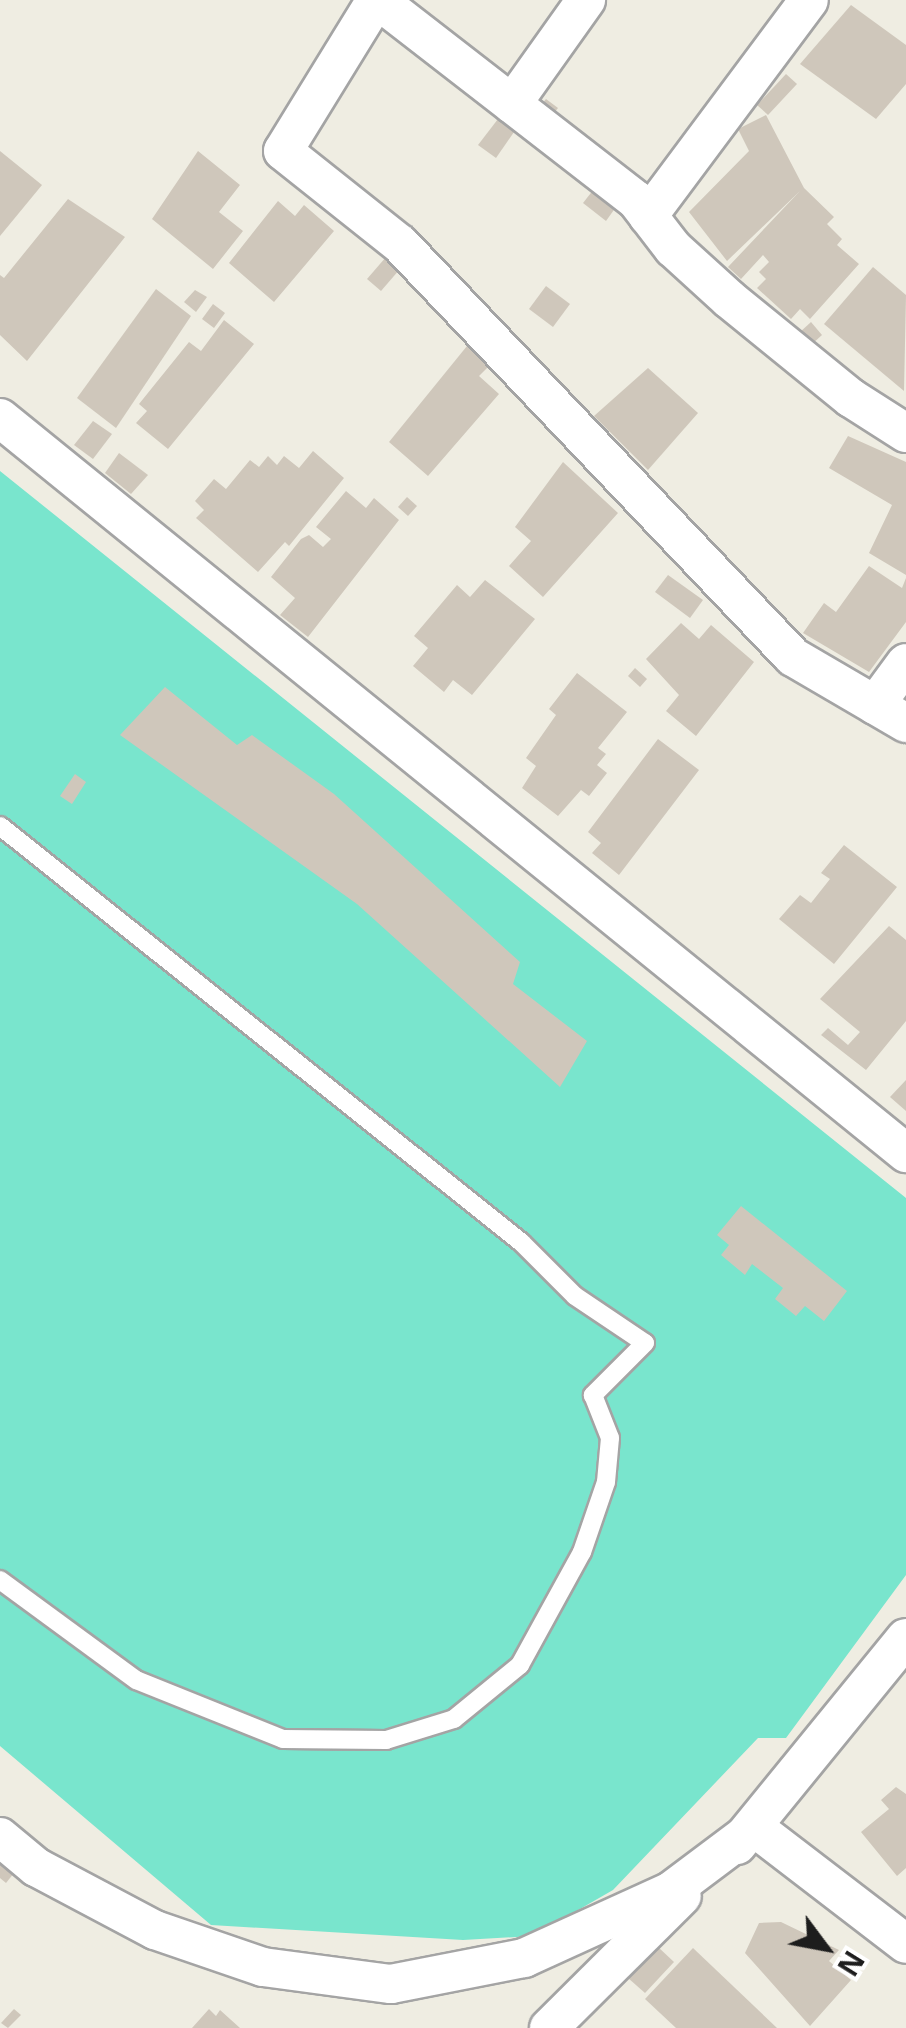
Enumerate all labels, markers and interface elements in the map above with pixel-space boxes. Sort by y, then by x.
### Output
north arrow [776,1898,876,1998]
text: N [829,1944,874,1984]

